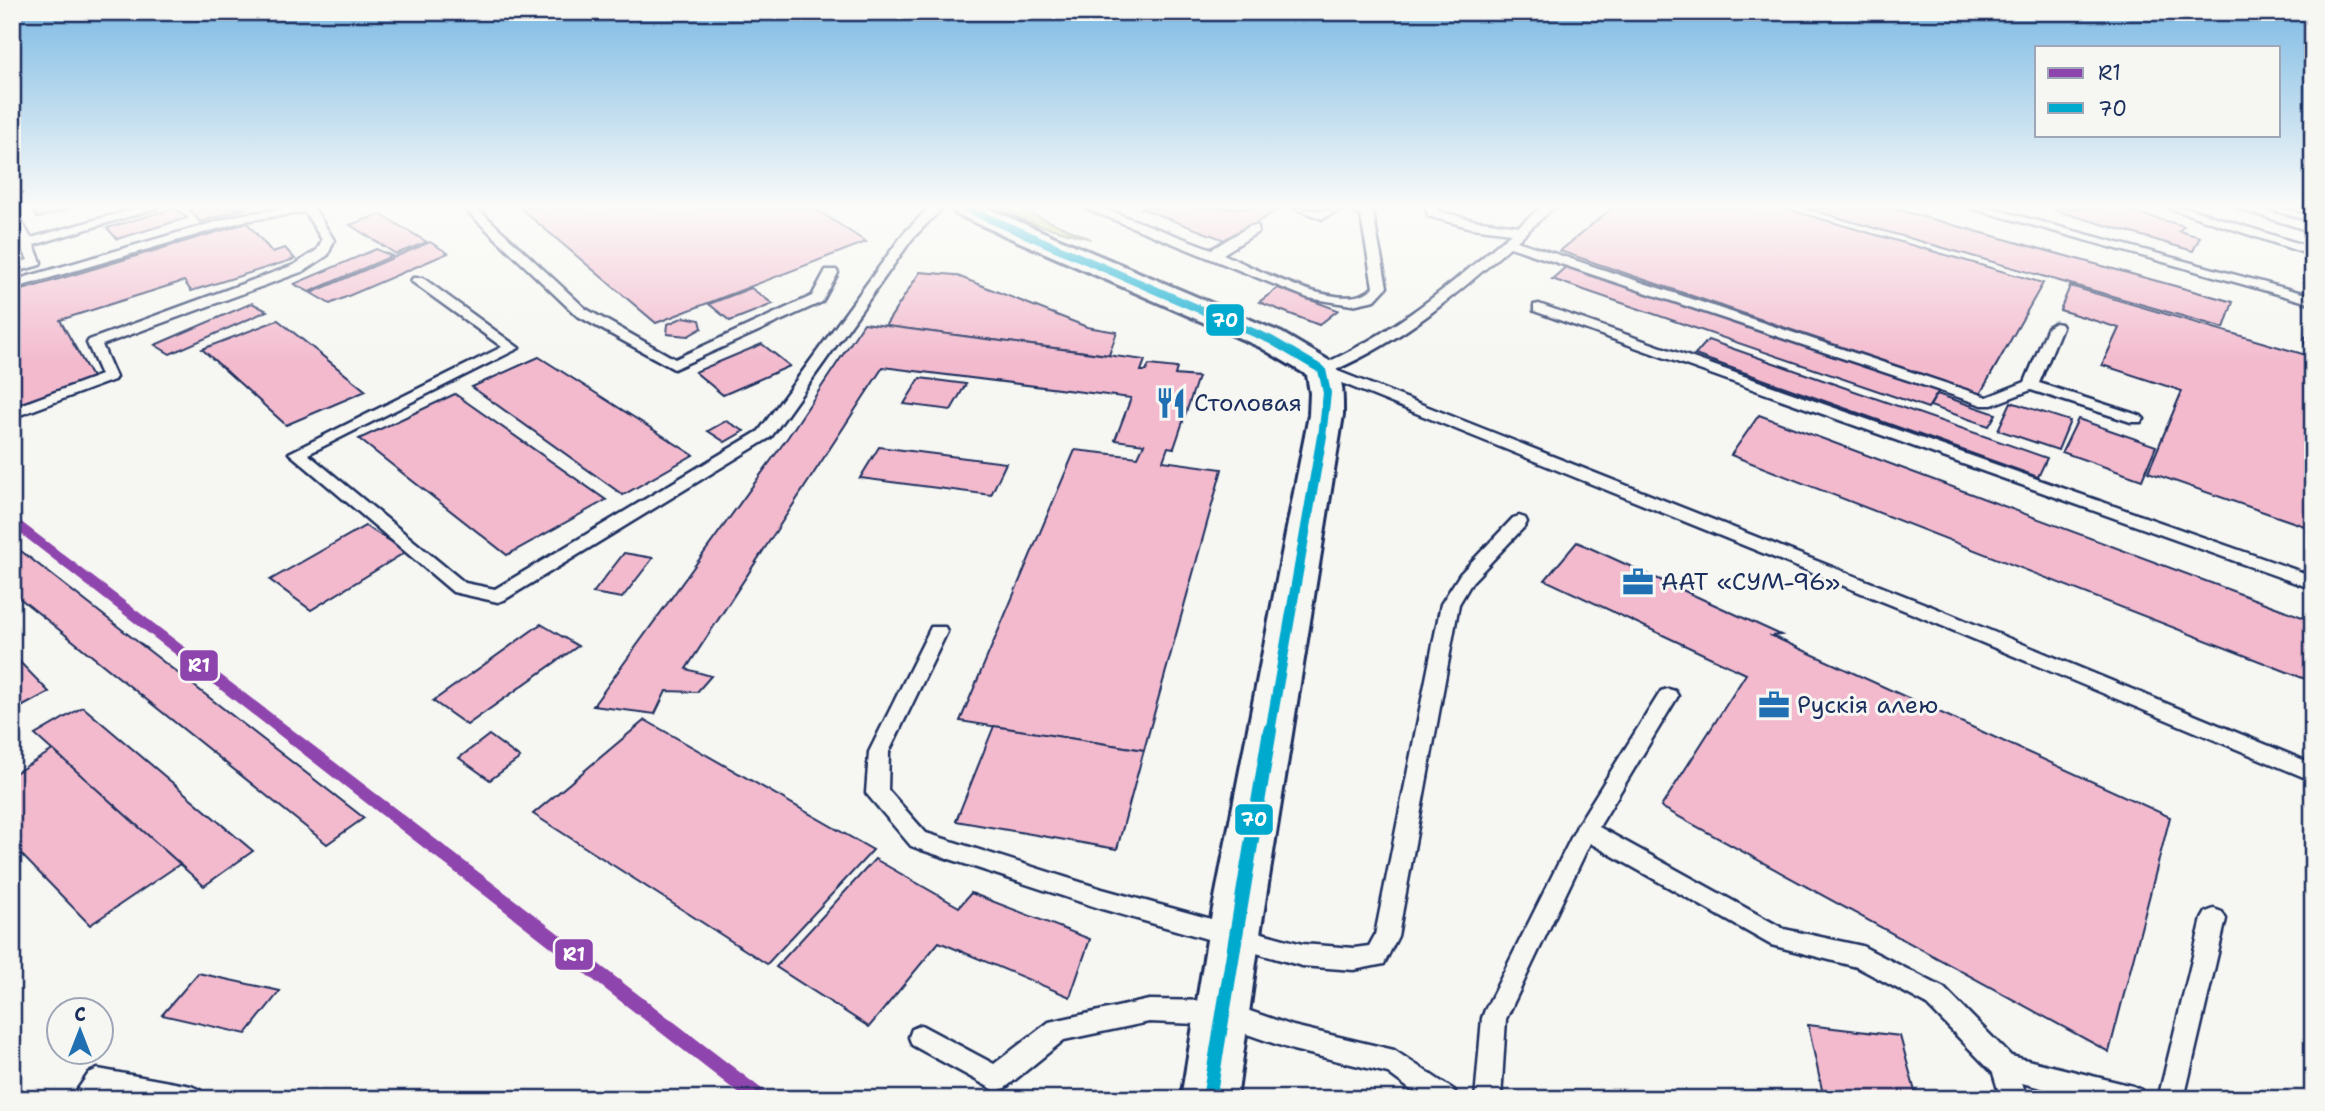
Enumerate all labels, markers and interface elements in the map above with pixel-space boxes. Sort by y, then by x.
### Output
legend [2035,46,2280,136]
text: R1 [2098,59,2121,87]
text: 70 [2098,95,2127,123]
line badge: 70 [1205,303,1245,337]
text: 70 [1212,308,1238,333]
restaurant icon: Столовая [1154,386,1188,420]
place label: Столовая [1194,387,1302,419]
office icon: ААТ «СУМ-96» [1621,565,1655,599]
place label: ААТ «СУМ-96» [1661,566,1840,598]
line badge: R1 [179,649,219,682]
text: R1 [188,653,210,678]
office icon: Рускія алею [1757,688,1791,722]
place label: Рускія алею [1797,689,1938,721]
line badge: 70 [1234,803,1274,836]
text: 70 [1241,807,1267,832]
line badge: R1 [554,938,594,971]
text: R1 [563,942,585,967]
north arrow [46,996,116,1066]
text: С [74,1002,86,1027]

